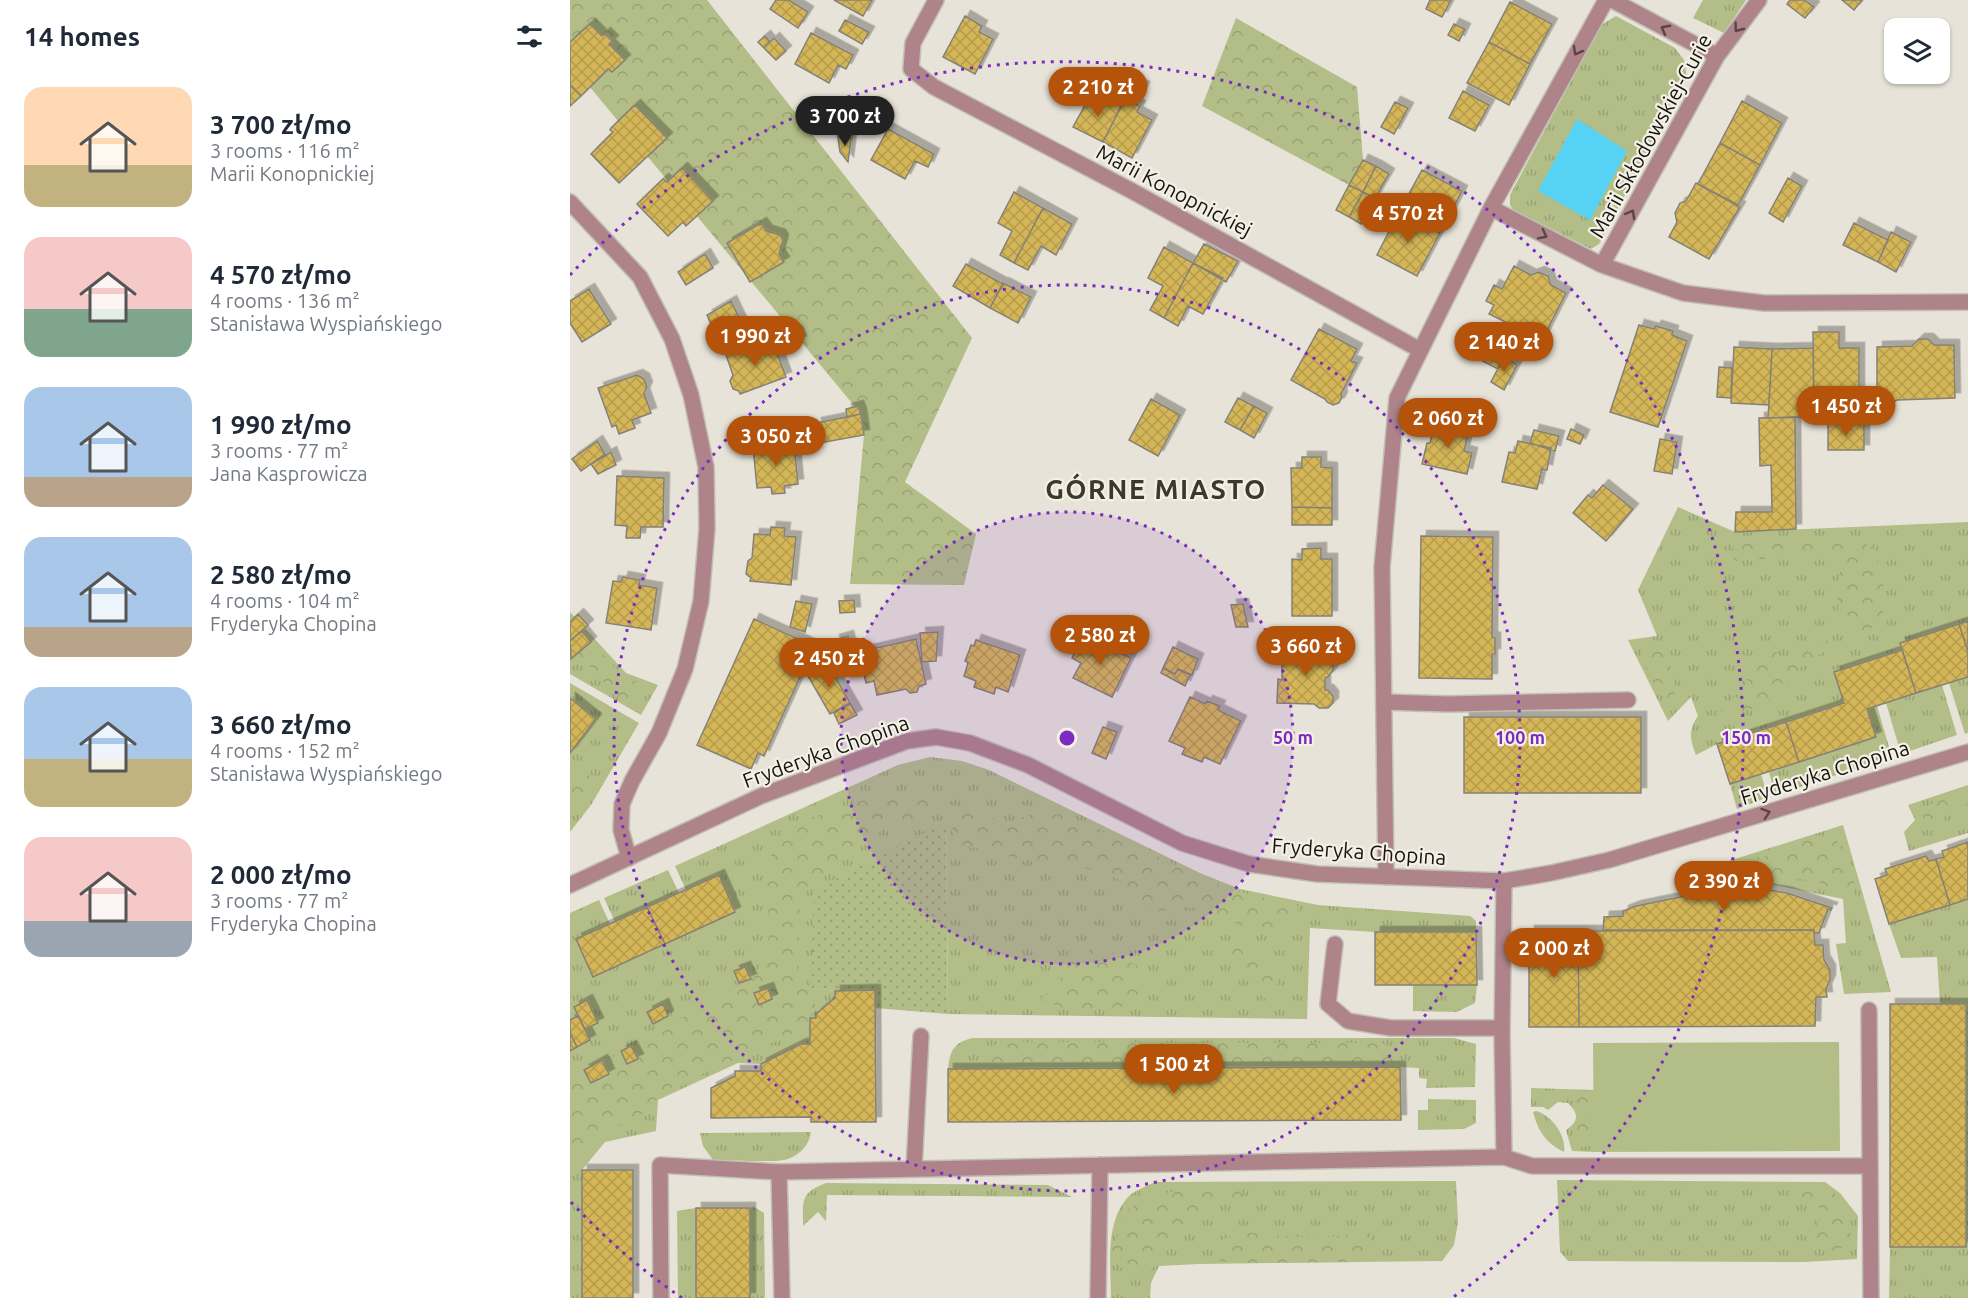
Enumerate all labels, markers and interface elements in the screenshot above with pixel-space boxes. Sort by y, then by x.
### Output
map controls [1884,18,1950,84]
button: layers [1884,18,1950,84]
icon: filters [513,20,546,53]
text: 14 homes [24,22,140,51]
one-way arrow [1734,22,1745,33]
one-way arrow [1661,25,1671,36]
street label: Marii Skłodowskiej-Curie [1584,29,1716,242]
one-way arrow [1573,45,1584,55]
pin: 2 210 zł [1036,67,1160,118]
text: 2 210 zł [1062,75,1134,98]
pin: 3 700 zł [783,96,907,147]
text: 3 700 zł [809,104,881,127]
text: 3 700 zł/mo [210,110,352,139]
icon: home [72,111,144,183]
text: 3 rooms · 116 m² [210,139,360,162]
street label: Marii Konopnickiej [1093,139,1256,241]
text: Marii Konopnickiej [210,162,374,185]
pin: 4 570 zł [1346,193,1470,244]
text: 4 570 zł [1372,201,1444,224]
one-way arrow [1624,210,1635,220]
one-way arrow [1536,228,1547,239]
text: 4 570 zł/mo [210,260,352,289]
icon: home [72,261,144,333]
text: 4 rooms · 136 m² [210,289,360,312]
text: Stanisława Wyspiańskiego [210,312,443,335]
pin: 1 990 zł [693,316,817,367]
pin: 2 140 zł [1442,322,1566,373]
text: 1 990 zł [719,324,791,347]
text: 2 140 zł [1468,330,1540,353]
pin: 1 450 zł [1784,386,1908,437]
text: 1 450 zł [1810,394,1882,417]
pin: 2 060 zł [1386,398,1510,449]
text: 2 060 zł [1412,406,1484,429]
text: 1 990 zł/mo [210,410,352,439]
icon: home [72,411,144,483]
pin: 3 050 zł [714,416,838,467]
text: 3 050 zł [740,424,812,447]
text: 3 rooms · 77 m² [210,439,348,462]
text: Jana Kasprowicza [210,462,368,485]
district label: GÓRNE MIASTO [1045,473,1267,504]
text: 2 580 zł/mo [210,560,352,589]
icon: home [72,561,144,633]
text: 4 rooms · 104 m² [210,589,360,612]
text: Fryderyka Chopina [210,612,377,635]
pin: 2 580 zł [1038,615,1162,666]
text: 2 580 zł [1064,623,1136,646]
pin: 3 660 zł [1244,626,1368,677]
text: 3 660 zł [1270,634,1342,657]
pin: 2 450 zł [767,638,891,689]
text: 2 450 zł [793,646,865,669]
text: 3 660 zł/mo [210,710,352,739]
street label: Fryderyka Chopina [739,710,912,792]
icon: home [72,711,144,783]
text: 50 m [1273,727,1313,747]
text: 100 m [1495,727,1545,747]
text: 150 m [1721,727,1771,747]
centre of rings [1057,728,1077,748]
street label: Fryderyka Chopina [1737,735,1912,809]
text: 4 rooms · 152 m² [210,739,360,762]
text: Stanisława Wyspiańskiego [210,762,443,785]
one-way arrow [1760,807,1771,820]
street label: Fryderyka Chopina [1271,833,1447,869]
text: 2 000 zł/mo [210,860,352,889]
icon: home [72,861,144,933]
pin: 2 390 zł [1662,861,1786,912]
text: 2 390 zł [1688,869,1760,892]
text: 3 rooms · 77 m² [210,889,348,912]
text: Fryderyka Chopina [210,912,377,935]
pin: 2 000 zł [1492,928,1616,979]
text: 2 000 zł [1518,936,1590,959]
pin: 1 500 zł [1112,1044,1236,1095]
text: 1 500 zł [1138,1052,1210,1075]

